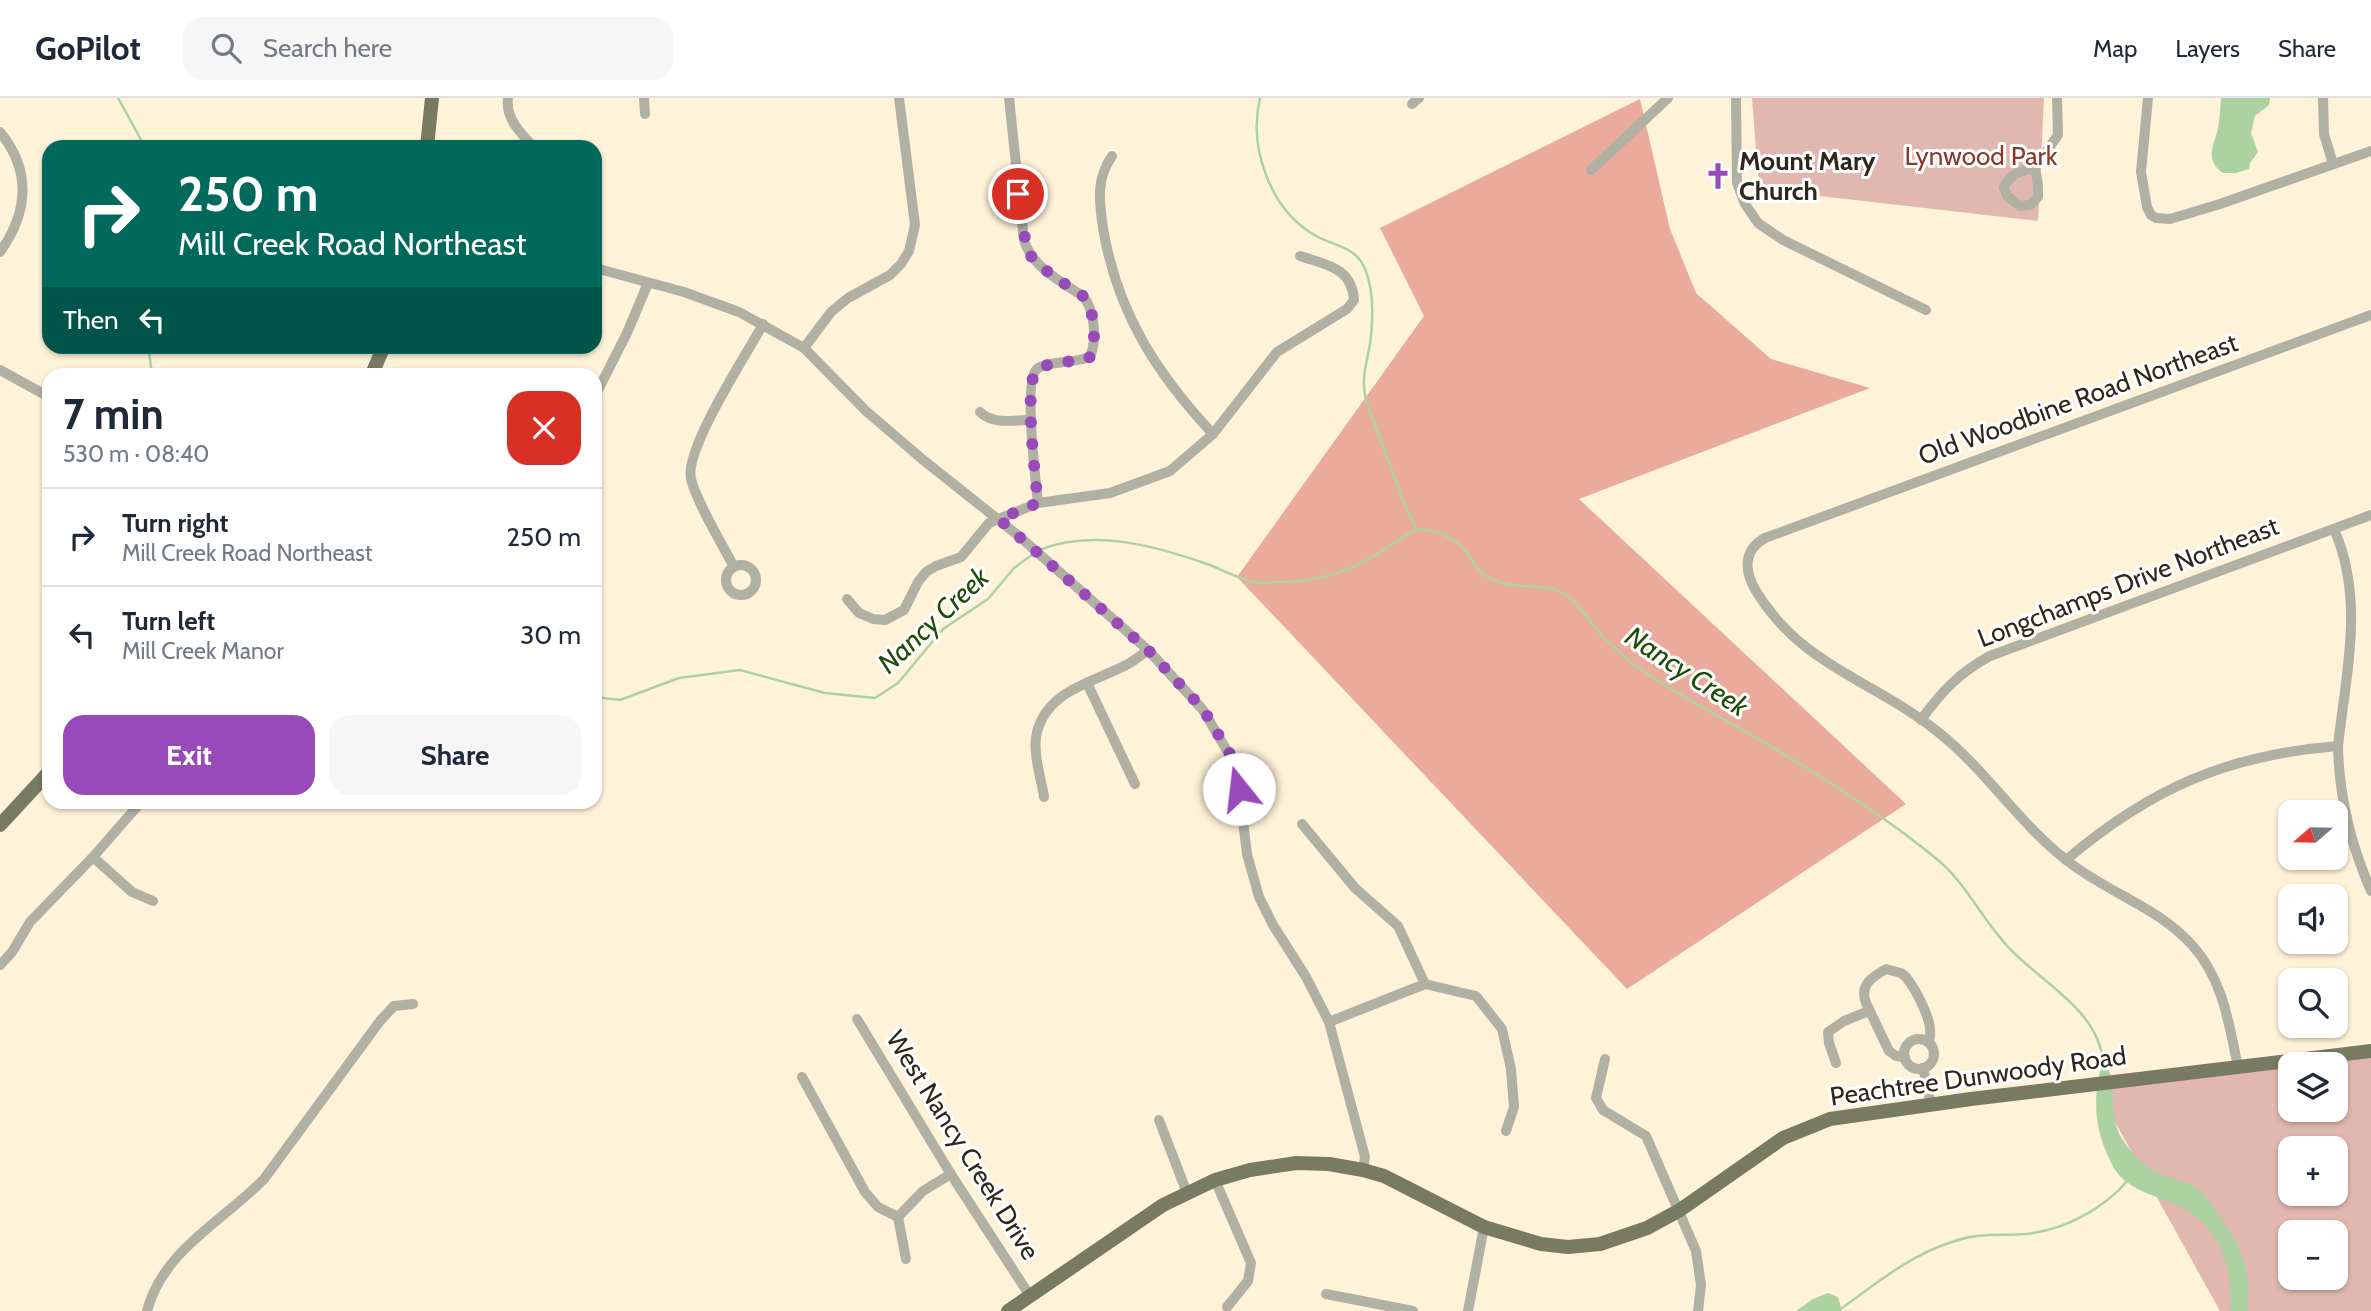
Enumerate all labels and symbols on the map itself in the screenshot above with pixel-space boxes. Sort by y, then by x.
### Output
park label: Lynwood Park [1905,140,2058,172]
place label: Mount Mary Church [1739,145,1876,207]
church icon: Mount Mary Church [1703,161,1733,191]
pin [988,164,1048,224]
street label: Old Woodbine Road Northeast [1914,326,2242,472]
street label: Longchamps Drive Northeast [1973,510,2283,654]
water label: Nancy Creek [870,559,996,680]
water label: Nancy Creek [1619,619,1756,724]
position arrow [1202,752,1276,826]
north arrow [2278,800,2348,870]
street label: West Nancy Creek Drive [879,1024,1047,1266]
street label: Peachtree Dunwoody Road [1828,1039,2128,1113]

